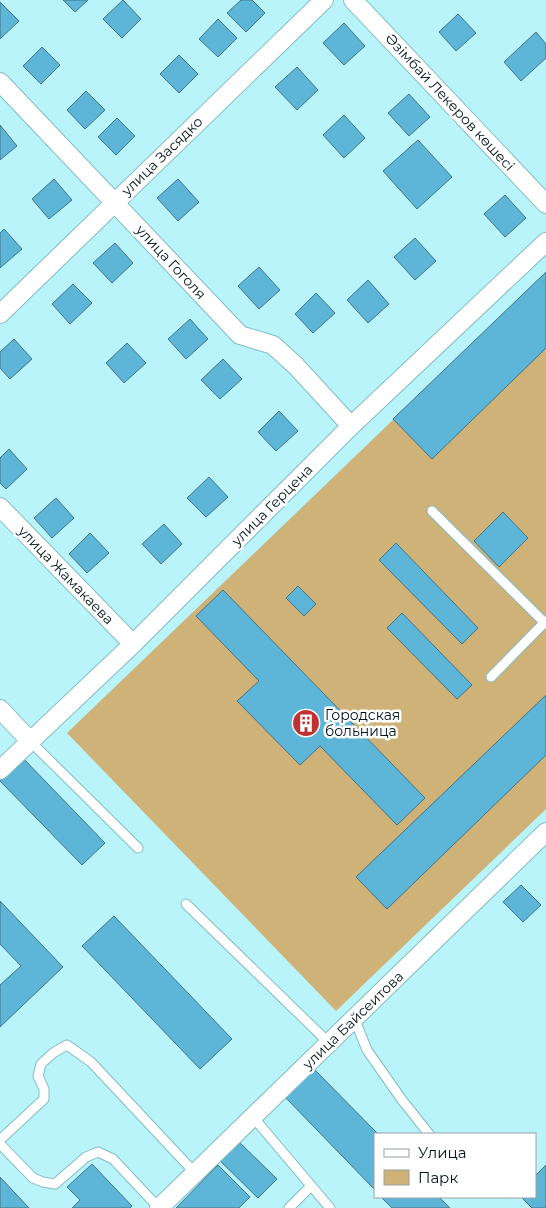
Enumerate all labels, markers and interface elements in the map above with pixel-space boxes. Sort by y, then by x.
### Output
street label: Әзімбай Лекеров көшесі [382,29,518,175]
street label: улица Засядко [117,113,207,200]
street label: улица Гоголя [131,220,210,303]
street label: улица Герцена [227,461,316,550]
street label: улица Жамакаева [14,521,118,628]
place label: Городская больница [325,706,400,740]
building icon: Городская больница [291,708,321,738]
street label: улица Байсеитова [298,967,407,1073]
legend [374,1133,536,1198]
text: Улица [418,1143,466,1162]
text: Парк [418,1168,458,1187]

